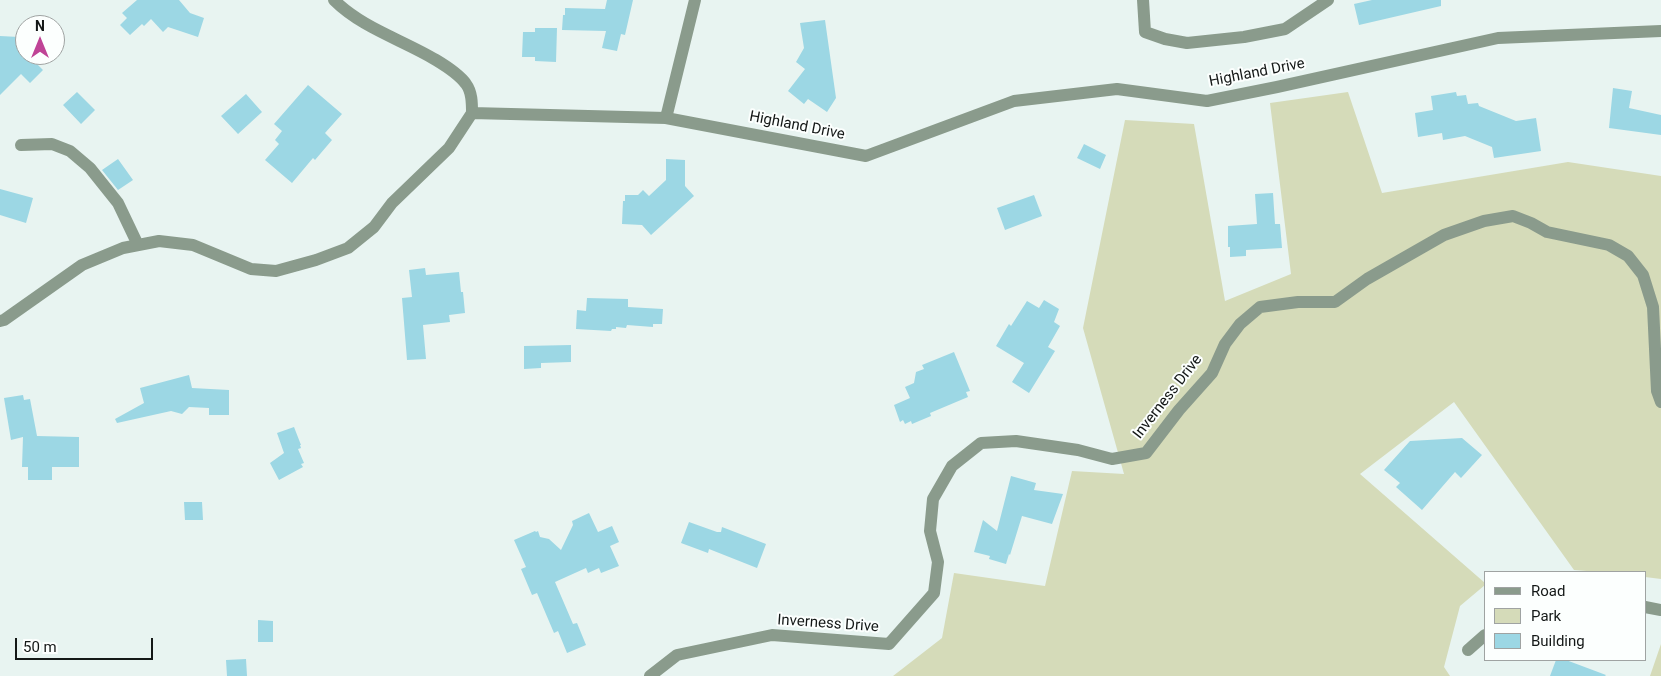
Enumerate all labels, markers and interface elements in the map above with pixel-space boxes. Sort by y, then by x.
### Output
north arrow [15,15,65,65]
text: N [35,18,45,34]
street label: Highland Drive [1208,55,1306,91]
street label: Highland Drive [748,108,846,144]
street label: Inverness Drive [1130,351,1206,443]
legend [1484,571,1646,661]
text: Road [1531,582,1565,600]
text: Park [1531,607,1561,625]
street label: Inverness Drive [777,611,879,637]
scale bar [18,628,155,660]
text: Building [1531,632,1585,650]
text: 50 m [23,638,57,656]

